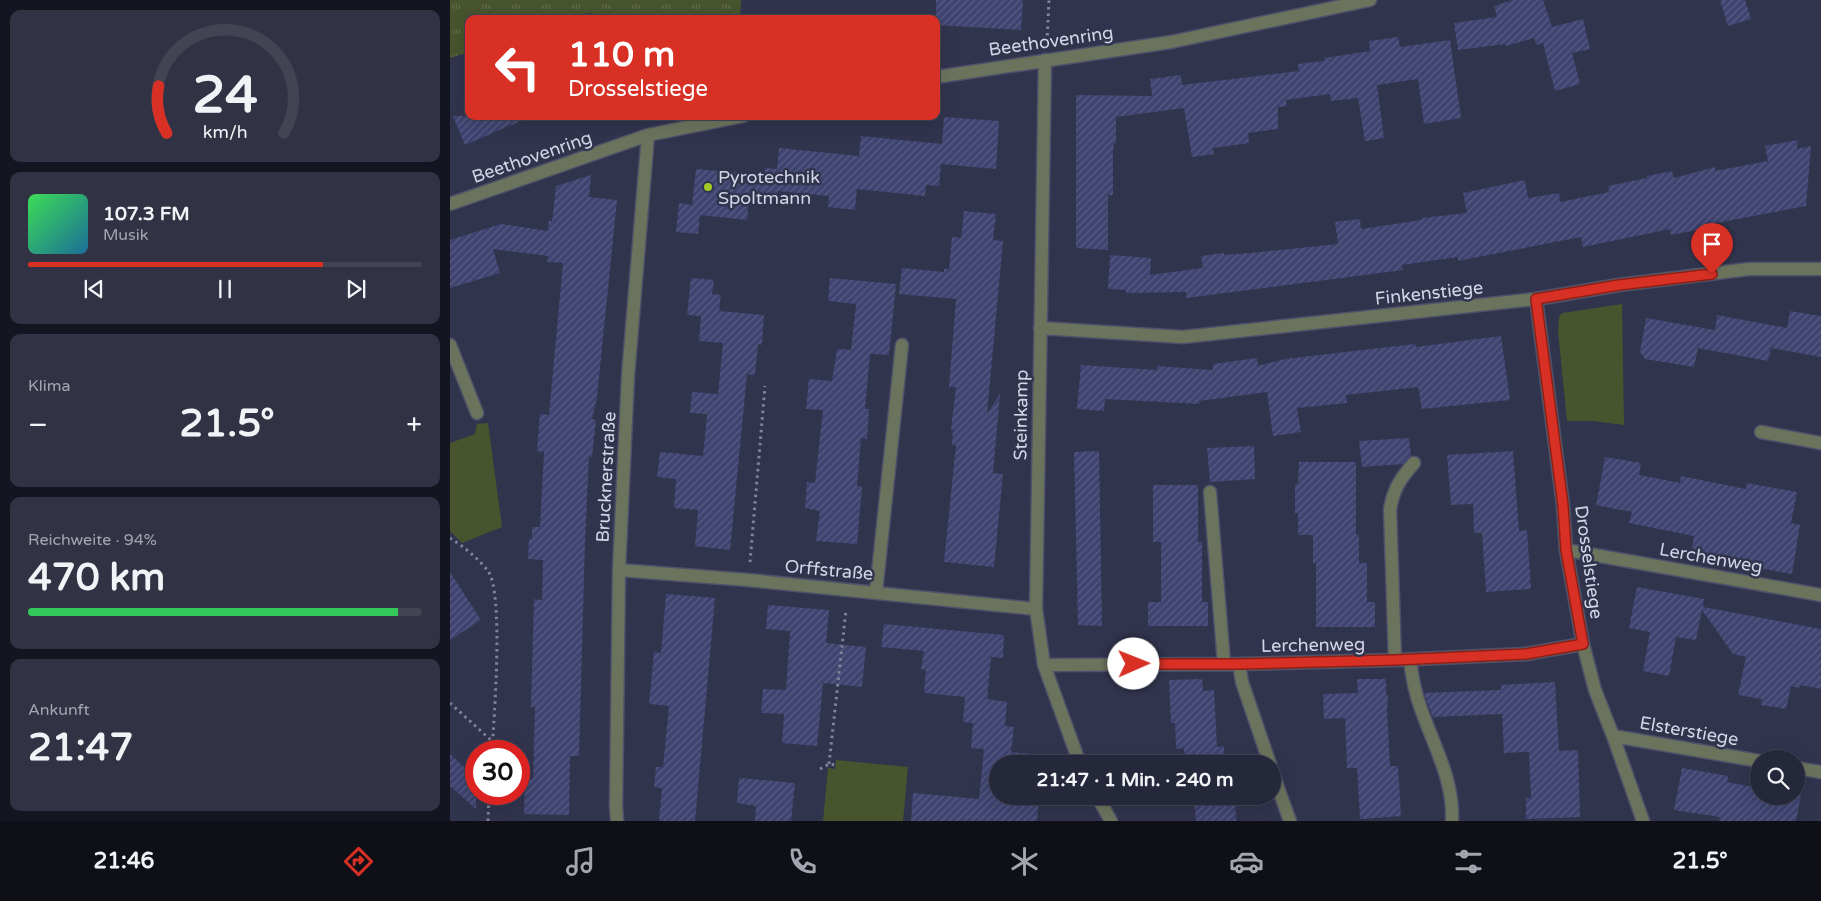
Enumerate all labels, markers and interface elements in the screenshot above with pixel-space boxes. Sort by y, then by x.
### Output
street label: Beethovenring [987,21,1115,61]
text: 110 m [568,34,675,76]
icon: left [485,35,550,100]
text: 24 [192,64,258,127]
text: Drosselstiege [568,76,708,102]
text: km/h [203,122,247,143]
street label: Beethovenring [469,126,595,188]
place label: Pyrotechnik Spoltmann [718,166,820,209]
marker: Pyrotechnik Spoltmann [702,181,714,193]
text: 107.3 FM [103,203,190,225]
pin [1691,223,1733,274]
text: Musik [103,225,148,245]
icon: arrive [1698,230,1726,258]
icon: previous [80,275,108,303]
icon: pause [211,275,239,303]
icon: next [342,275,370,303]
street label: Finkenstiege [1374,276,1484,310]
street label: Steinkamp [1009,369,1033,461]
text: Klima [28,376,70,396]
text: 21.5° [180,401,275,447]
text: − [28,408,48,442]
text: + [406,408,422,442]
street label: Brucknerstraße [592,411,620,543]
street label: Drosselstiege [1570,504,1608,620]
text: Reichweite · 94% [28,530,157,550]
street label: Lerchenweg [1658,538,1764,578]
text: 470 km [28,555,165,601]
street label: Orffstraße [784,555,874,585]
street label: Lerchenweg [1261,633,1365,657]
position arrow [1107,637,1159,689]
text: Ankunft [28,700,90,720]
street label: Elsterstiege [1638,711,1740,751]
text: 21:47 [28,725,133,771]
speed limit sign: 30 [465,740,530,805]
map controls [1750,750,1805,805]
button: search [1750,750,1805,805]
text: 21:47 · 1 Min. · 240 m [1037,769,1233,791]
icon: directions [341,844,376,879]
icon: music [563,844,598,879]
icon: phone [785,844,820,879]
icon: climate [1007,844,1042,879]
icon: car [1229,844,1264,879]
icon: filters [1451,844,1486,879]
text: 21:46 [93,848,154,874]
text: 21.5° [1672,848,1727,874]

